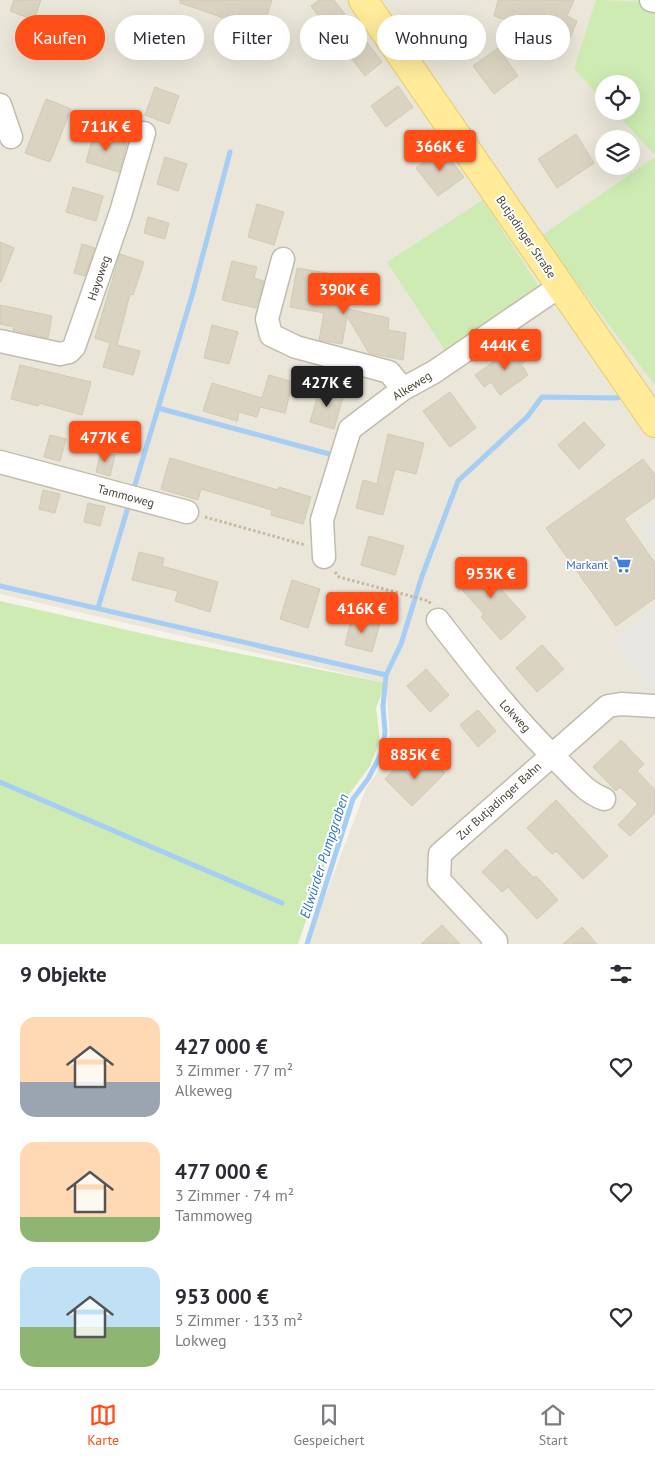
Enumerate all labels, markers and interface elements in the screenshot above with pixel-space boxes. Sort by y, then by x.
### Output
chip: Kaufen [15,15,105,60]
chip: Mieten [115,15,204,60]
chip: Filter [214,15,290,60]
chip: Neu [300,15,367,60]
chip: Wohnung [377,15,486,60]
chip: Haus [496,15,570,60]
map controls [595,75,640,175]
button: locate [595,75,640,120]
pin: 711K € [65,110,147,152]
text: 711K € [81,116,131,136]
pin: 366K € [399,130,481,172]
button: layers [595,130,640,175]
text: 366K € [415,136,465,156]
street label: Butjadinger Straße [493,193,560,281]
street label: Hayoweg [84,253,113,302]
pin: 390K € [303,272,385,315]
text: 390K € [319,279,369,299]
pin: 444K € [464,328,546,371]
text: 444K € [480,335,530,355]
pin: 427K € [286,366,368,408]
street label: Alkeweg [389,368,434,403]
text: 427K € [302,372,352,392]
pin: 477K € [64,420,146,463]
text: 477K € [80,427,130,447]
street label: Tammoweg [96,481,156,510]
supermarket icon: Markant [612,555,632,575]
pin: 953K € [450,556,532,599]
place label: Markant [566,557,608,572]
text: 953K € [466,563,516,583]
pin: 416K € [321,592,403,634]
text: 416K € [337,598,387,618]
street label: Lokweg [497,696,534,735]
pin: 885K € [374,738,456,780]
text: 885K € [390,744,440,764]
street label: Zur Butjadinger Bahn [453,759,544,843]
water label: Ellwürder Pumpgraben [295,791,353,921]
icon: filters [607,960,635,988]
text: 9 Objekte [20,961,107,988]
text: 427 000 € [175,1033,268,1060]
icon: home [60,1037,120,1097]
icon: heart [607,1053,635,1081]
text: 3 Zimmer · 77 m² [175,1060,293,1080]
text: Alkeweg [175,1080,233,1100]
text: 477 000 € [175,1158,268,1185]
icon: home [60,1162,120,1222]
icon: heart [607,1178,635,1206]
text: 3 Zimmer · 74 m² [175,1185,294,1205]
text: Tammoweg [175,1205,253,1225]
text: 953 000 € [175,1283,269,1310]
icon: home [60,1287,120,1347]
icon: heart [607,1303,635,1331]
text: 5 Zimmer · 133 m² [175,1310,303,1330]
text: Lokweg [175,1330,227,1350]
tab: Karte [87,1401,119,1449]
tab: Gespeichert [293,1401,364,1449]
tab: Start [539,1401,568,1449]

